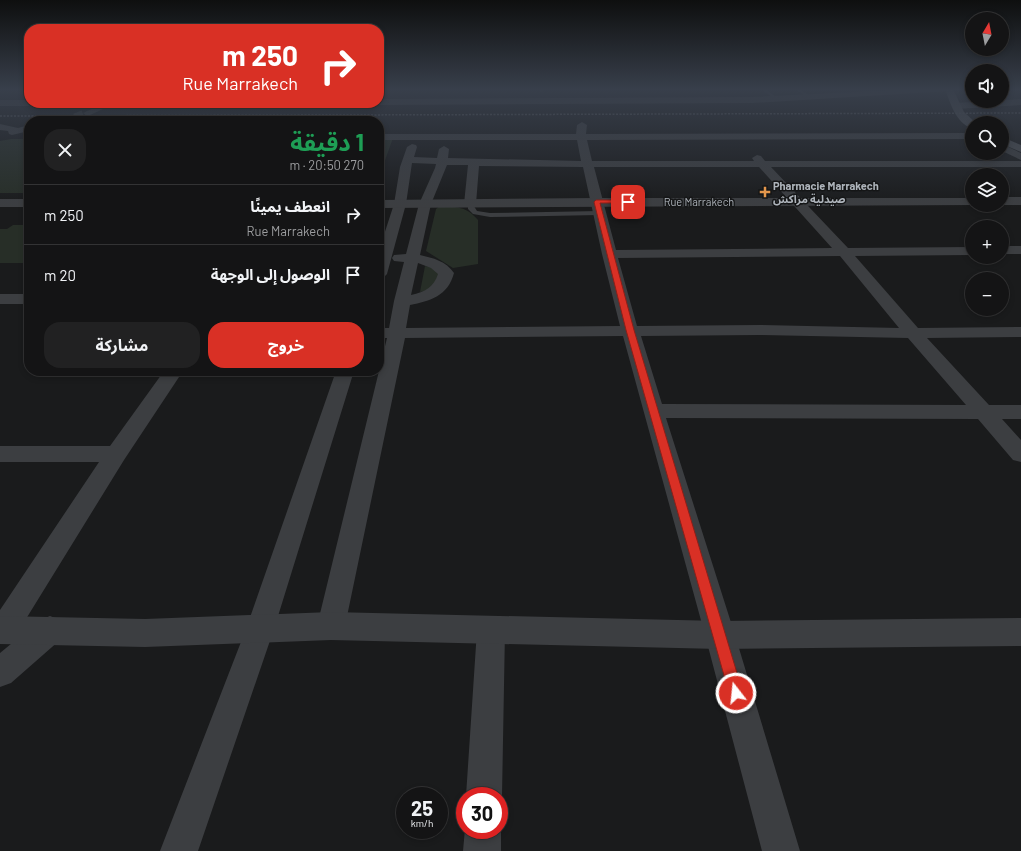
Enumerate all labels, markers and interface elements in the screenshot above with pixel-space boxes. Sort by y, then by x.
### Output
north arrow [965,12,1009,56]
map controls [965,12,1009,316]
text: 250 m [222,38,298,72]
icon: right [312,40,364,92]
button: sound [965,64,1009,108]
text: Rue Marrakech [182,72,298,94]
button: search [965,116,1009,160]
text: 1 دقيقة [290,127,364,156]
button: close [44,129,86,171]
text: 270 m · 20:50 [289,157,364,173]
button: layers [965,168,1009,212]
place label: Pharmacie Marrakech صيدلية مراكش [773,179,879,206]
pin [611,185,645,219]
marker: Pharmacie Marrakech صيدلية مراكش [760,187,770,197]
icon: arrive [617,191,639,213]
street label: Rue Marrakech [664,195,734,208]
text: انعطف يمينًا [250,197,330,215]
icon: right [342,204,364,226]
text: 250 m [44,206,84,224]
button: + [965,220,1009,264]
text: Rue Marrakech [247,223,330,239]
icon: arrive [342,264,364,286]
text: الوصول إلى الوجهة [211,265,330,283]
text: 20 m [44,266,76,284]
button: − [965,272,1009,316]
button: مشاركة [44,322,200,368]
button: خروج [208,322,364,368]
position arrow [715,672,757,714]
speed limit sign: 30 [456,787,508,839]
text: 25 [411,796,433,820]
text: km/h [411,817,433,829]

